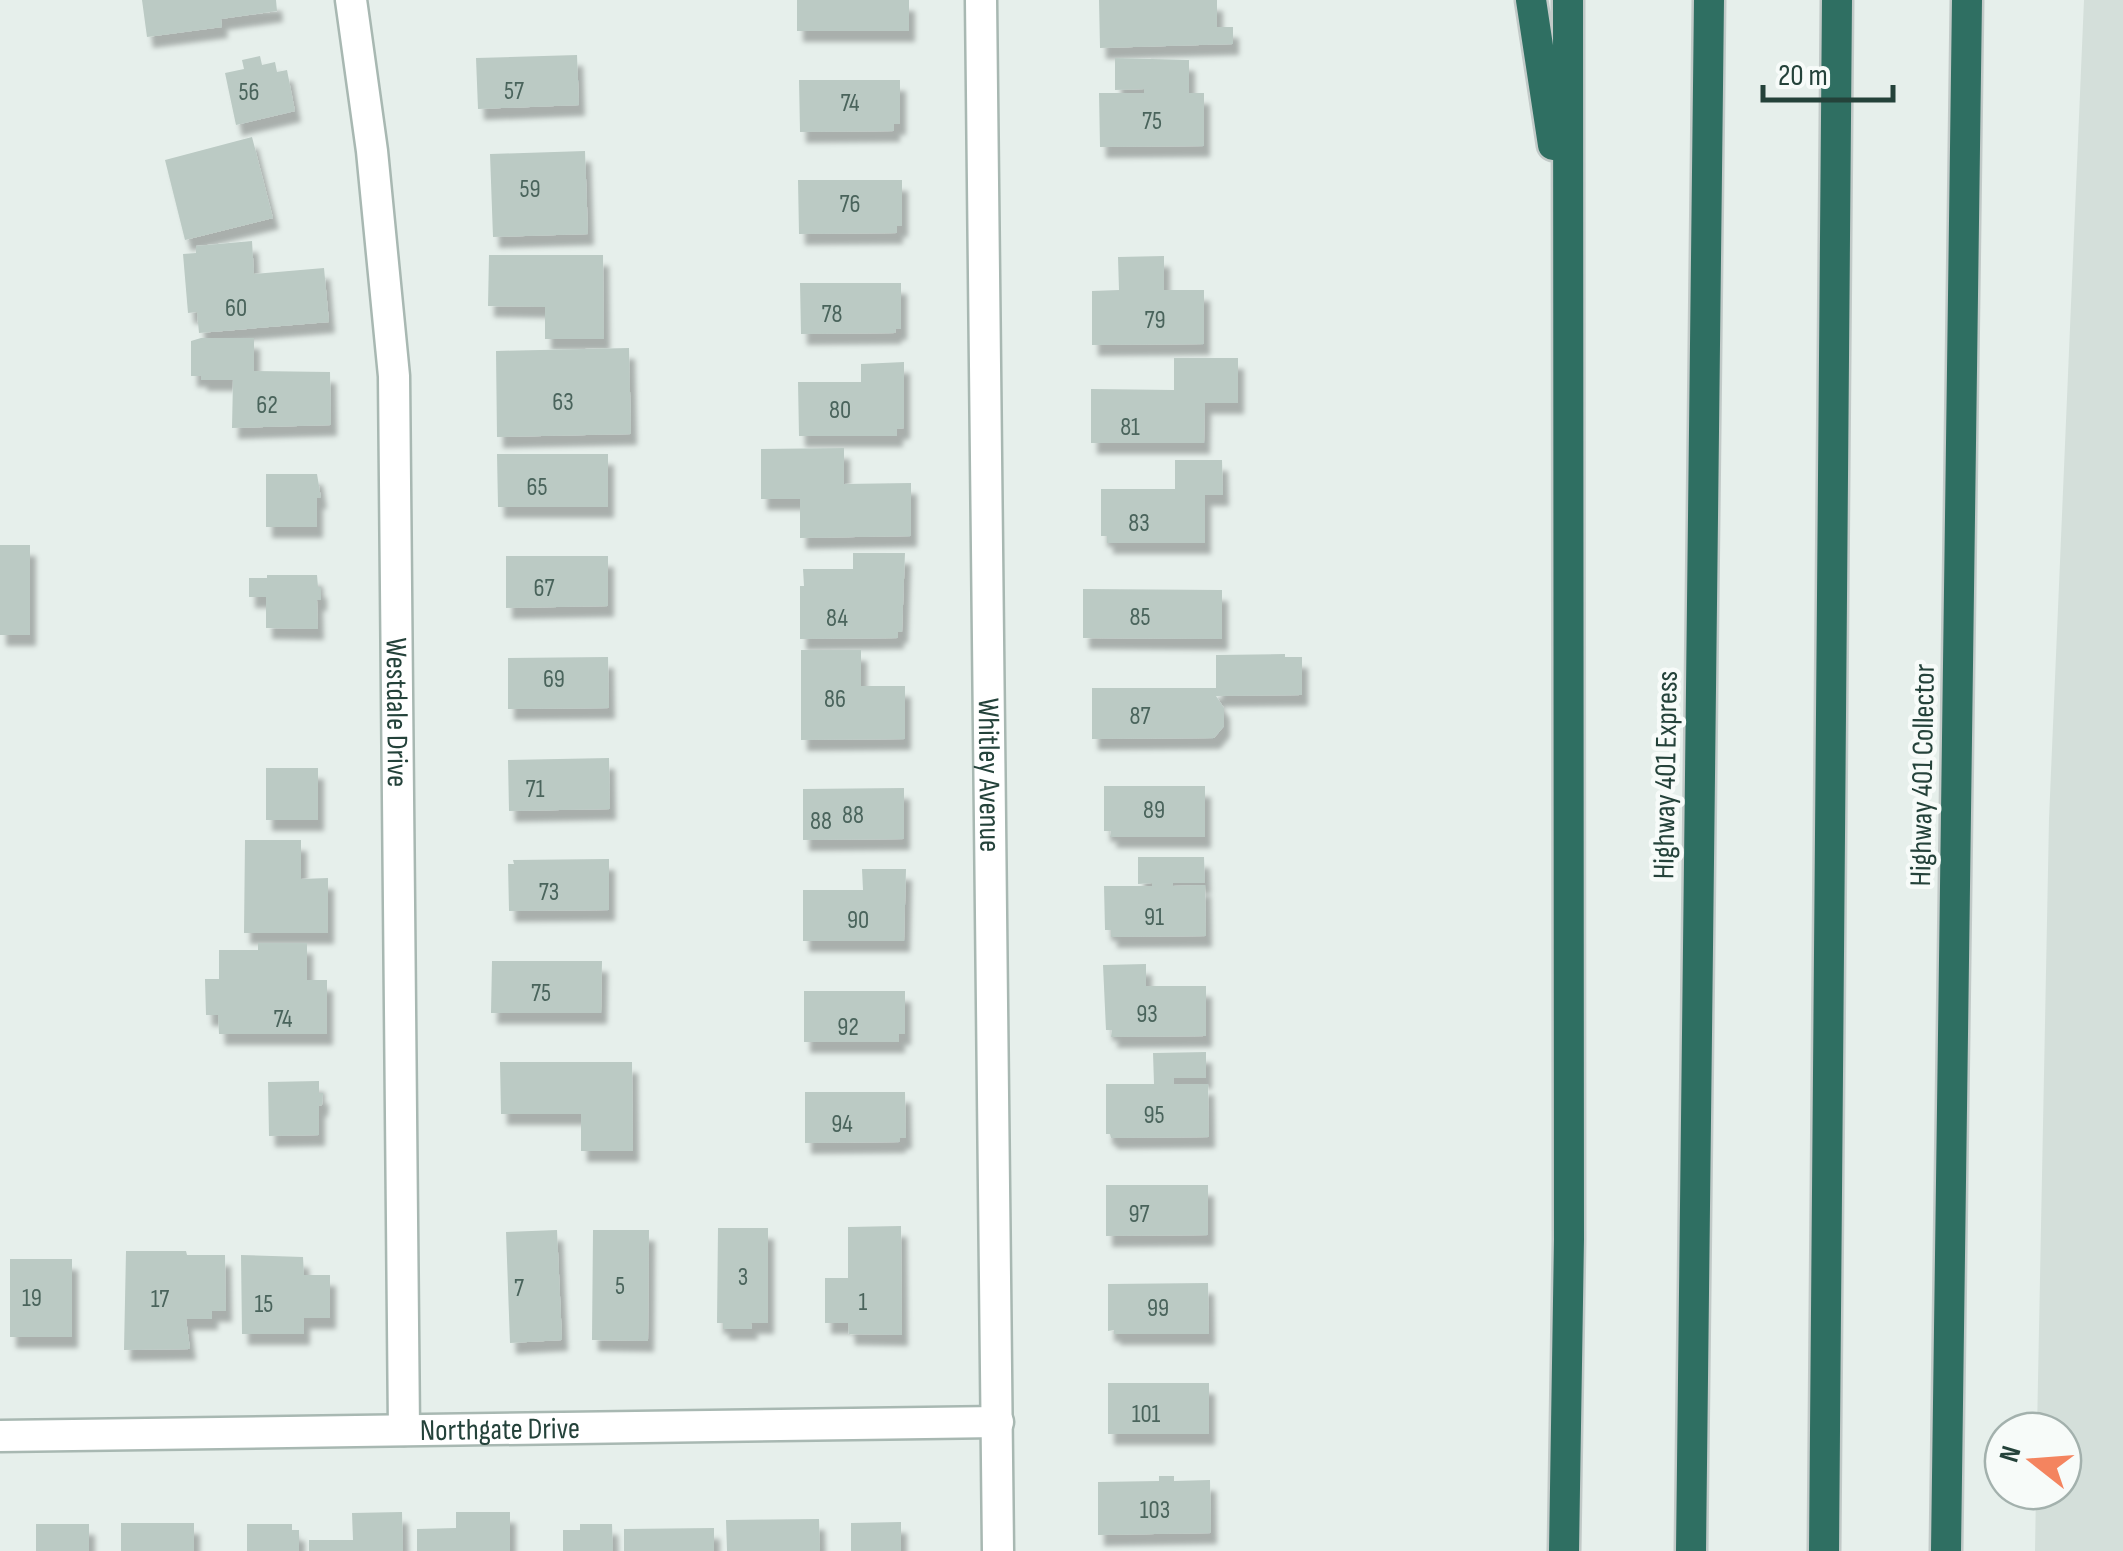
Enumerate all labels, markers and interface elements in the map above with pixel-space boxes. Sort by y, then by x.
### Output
scale bar [1763,40,1893,102]
text: 20 m [1778,58,1828,94]
house number: 57 [504,76,524,107]
house number: 56 [239,77,259,108]
house number: 74 [840,88,860,119]
house number: 75 [1142,106,1162,137]
house number: 59 [519,174,541,205]
house number: 76 [840,189,860,220]
house number: 60 [225,293,247,324]
house number: 78 [822,299,842,330]
house number: 79 [1144,305,1166,336]
house number: 63 [552,387,574,418]
house number: 62 [256,390,278,421]
house number: 80 [829,395,851,426]
house number: 81 [1120,412,1140,443]
house number: 65 [527,472,547,503]
house number: 83 [1128,508,1150,539]
house number: 67 [534,573,554,604]
house number: 85 [1130,602,1150,633]
house number: 84 [826,603,848,634]
street label: Westdale Drive [377,637,415,788]
street label: Highway 401 Collector [1903,663,1943,887]
house number: 69 [543,664,565,695]
street label: Highway 401 Express [1646,671,1686,880]
house number: 86 [824,684,846,715]
street label: Whitley Avenue [970,698,1007,852]
house number: 87 [1130,701,1150,732]
house number: 71 [526,774,545,805]
house number: 89 [1143,795,1165,826]
house number: 88 [842,800,864,831]
house number: 88 [810,806,832,837]
house number: 73 [539,877,559,908]
house number: 91 [1144,902,1164,933]
house number: 90 [847,905,869,936]
house number: 75 [531,978,551,1009]
house number: 93 [1136,999,1158,1030]
house number: 74 [273,1004,293,1035]
house number: 92 [837,1012,859,1043]
house number: 95 [1143,1100,1165,1131]
house number: 94 [831,1109,853,1140]
house number: 97 [1128,1199,1150,1230]
house number: 3 [738,1262,748,1293]
house number: 5 [615,1271,625,1302]
house number: 7 [514,1273,524,1304]
house number: 19 [22,1283,42,1314]
house number: 17 [151,1284,169,1315]
house number: 1 [859,1287,868,1318]
house number: 15 [255,1289,273,1320]
house number: 99 [1147,1293,1169,1324]
house number: 101 [1132,1399,1161,1430]
street label: Northgate Drive [420,1411,580,1449]
north arrow [1983,1411,2083,1511]
text: N [1993,1442,2028,1466]
house number: 103 [1140,1495,1170,1526]

